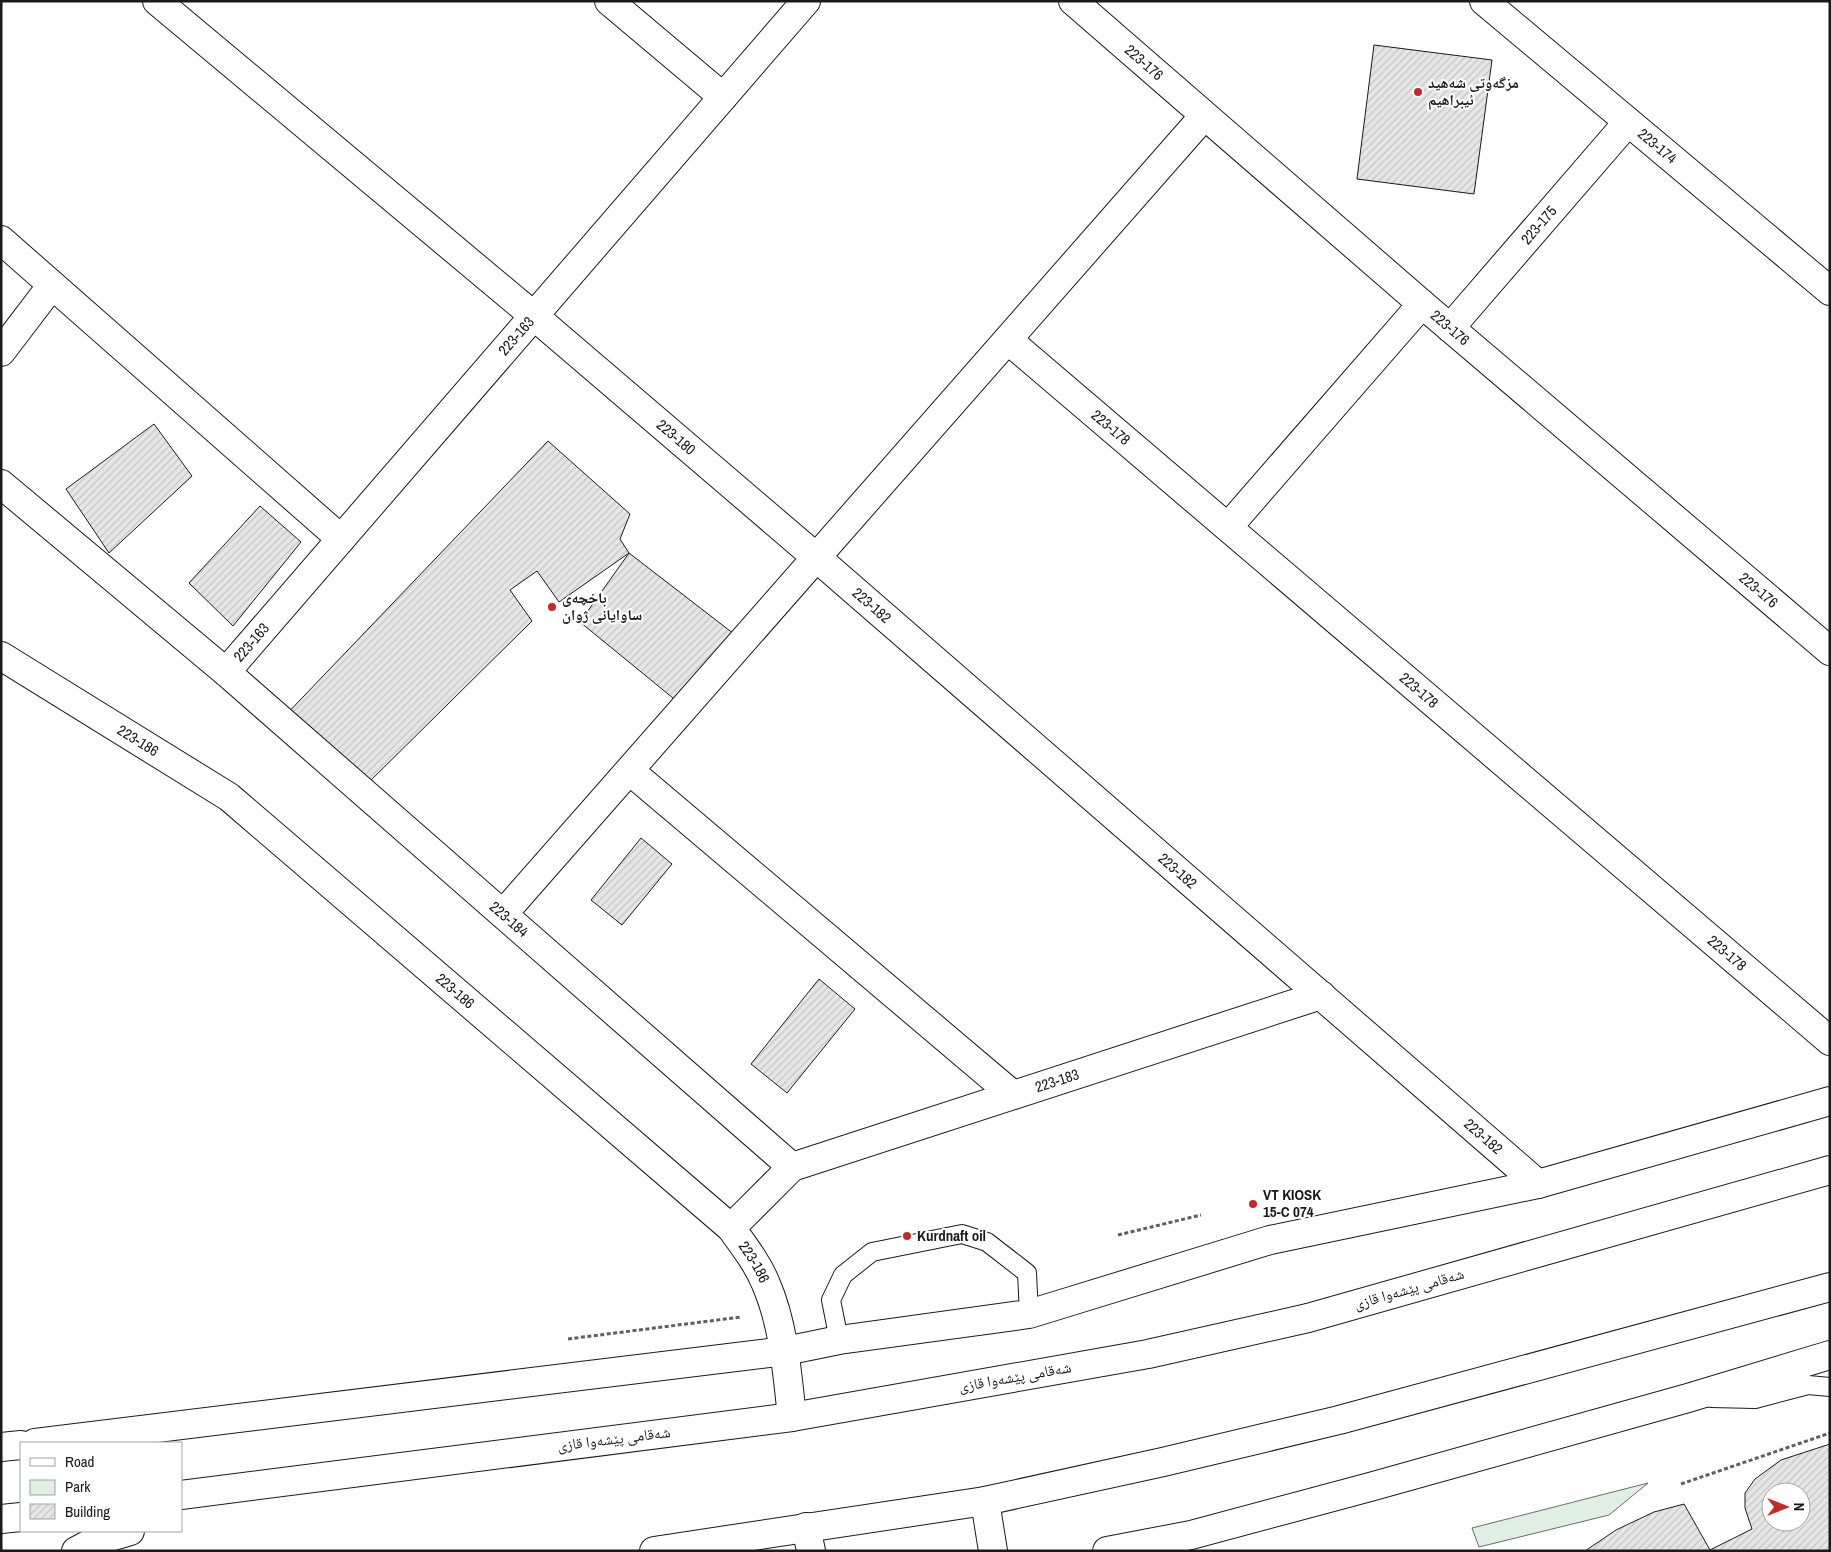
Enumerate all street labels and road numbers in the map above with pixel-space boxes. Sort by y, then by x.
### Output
street label: 223-176 [1120,40,1168,85]
street label: 223-174 [1633,123,1682,168]
street label: 223-175 [1516,201,1561,249]
street label: 223-176 [1426,305,1474,350]
street label: 223-163 [493,312,539,360]
street label: 223-178 [1087,405,1135,450]
street label: 223-180 [652,414,700,460]
street label: 223-176 [1735,567,1783,613]
street label: 223-182 [848,582,896,628]
street label: 223-163 [228,618,274,666]
street label: 223-178 [1395,667,1443,713]
street label: 223-186 [113,719,163,761]
street label: 223-182 [1154,848,1202,893]
street label: 223-184 [485,896,533,942]
street label: 223-178 [1703,930,1751,976]
street label: 223-186 [431,968,479,1013]
street label: 223-183 [1032,1063,1082,1097]
street label: 223-182 [1460,1113,1508,1159]
street label: 223-186 [734,1237,775,1286]
street label: شەقامی پێشەوا قازی [1351,1263,1467,1314]
street label: شەقامی پێشەوا قازی [957,1356,1073,1397]
street label: شەقامی پێشەوا قازی [556,1421,672,1456]

